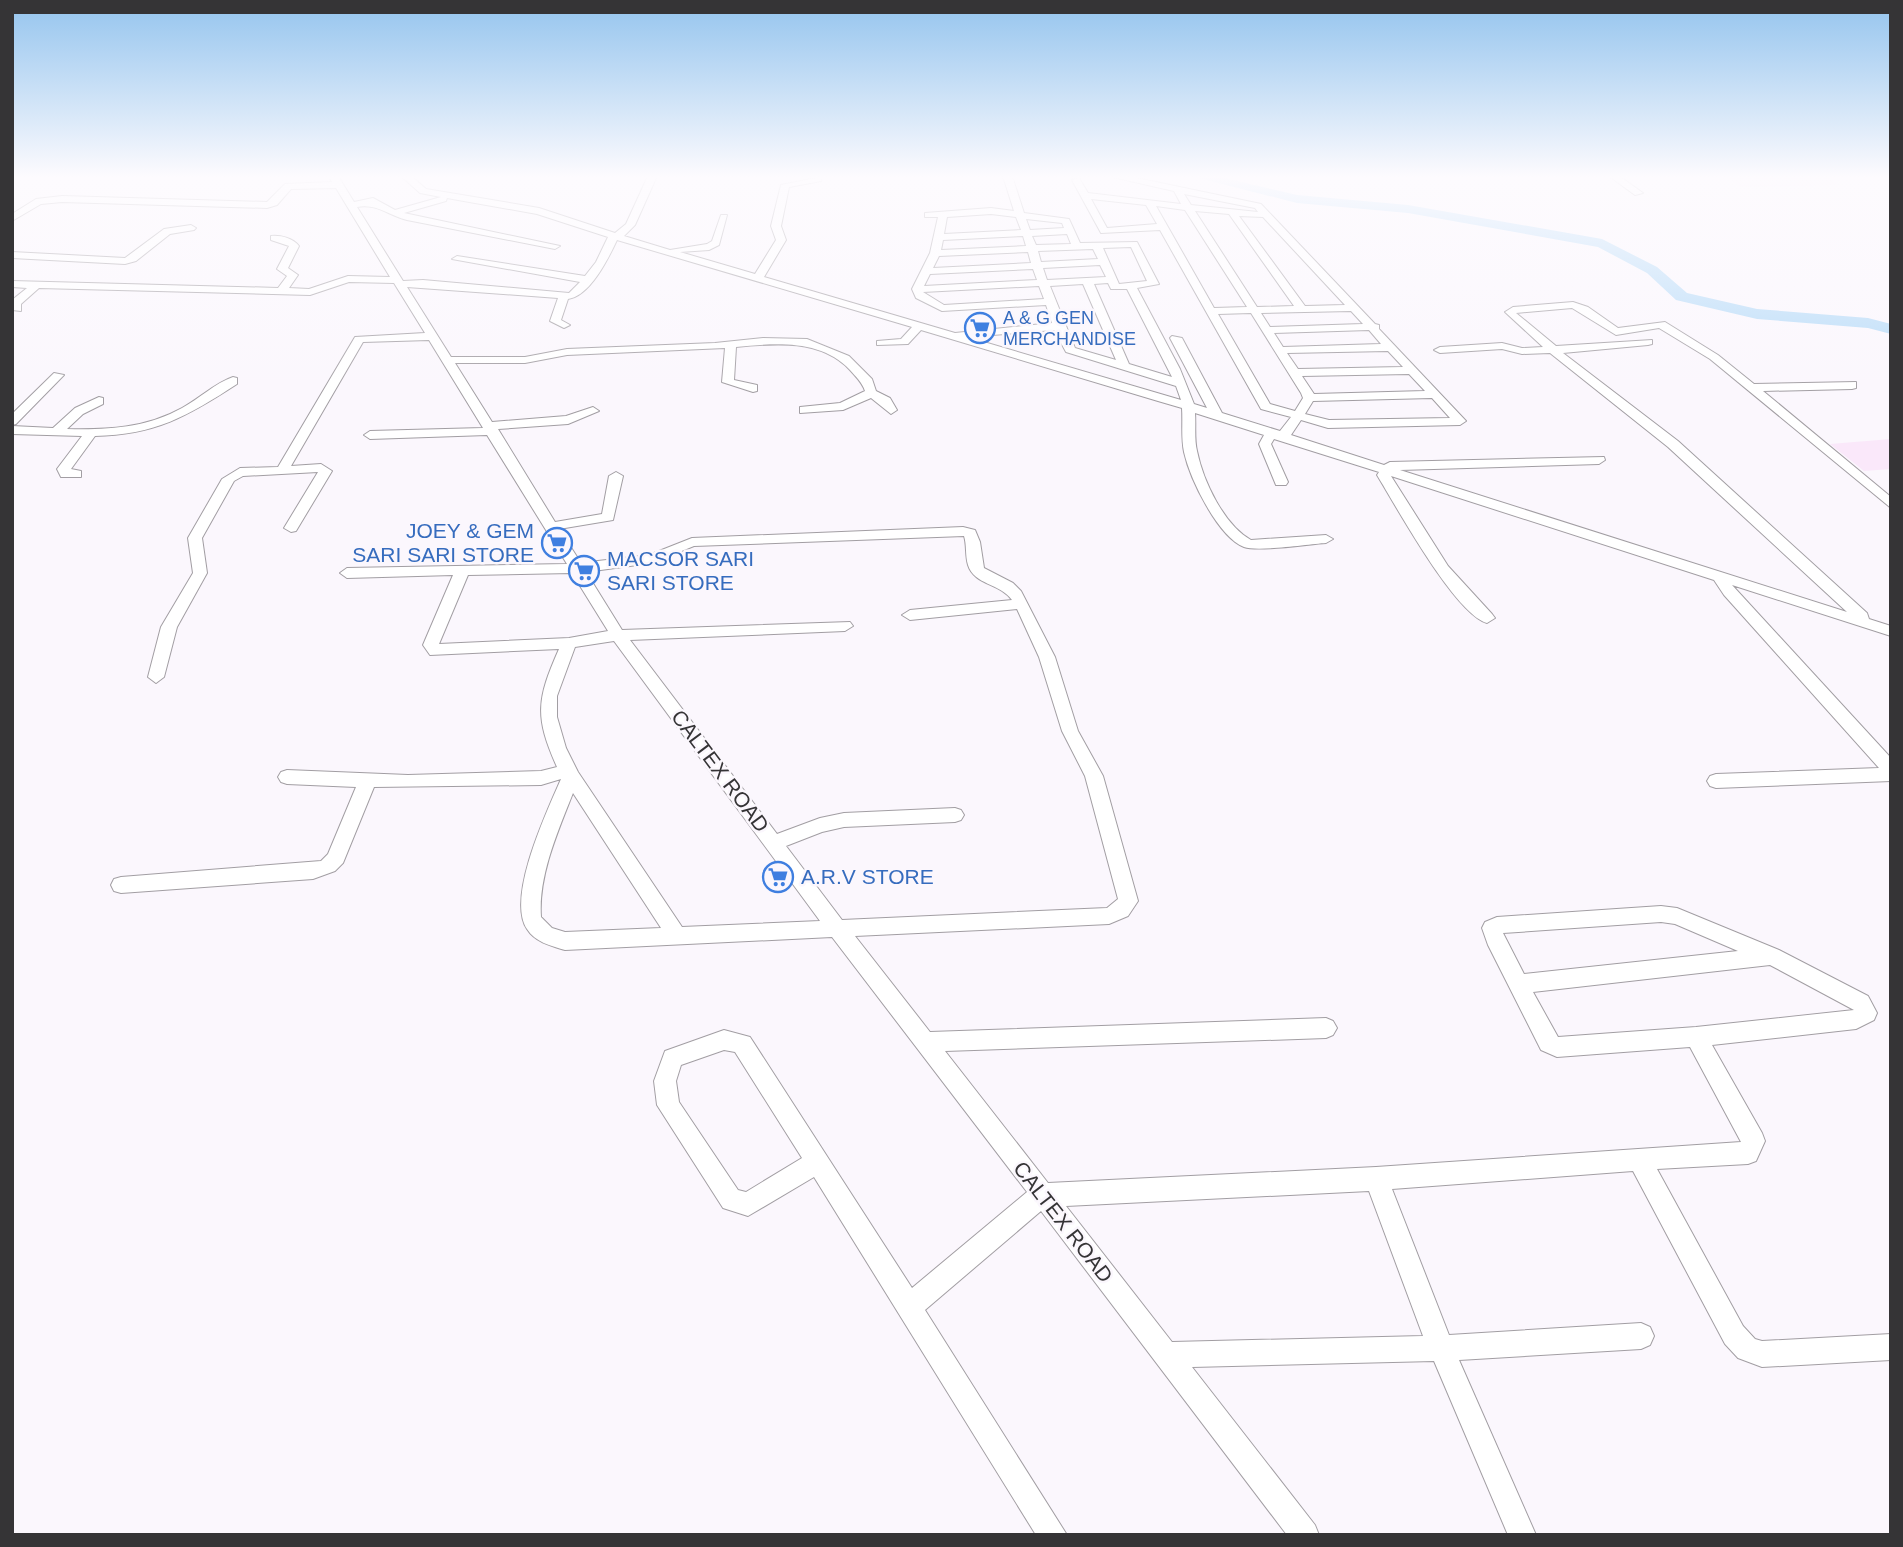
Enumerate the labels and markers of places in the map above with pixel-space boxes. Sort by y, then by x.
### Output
place label: A & G GEN MERCHANDISE [1003,308,1136,349]
supermarket icon: A & G GEN MERCHANDISE [963,311,997,345]
place label: JOEY & GEM SARI SARI STORE [352,519,534,566]
supermarket icon: JOEY & GEM SARI SARI STORE [540,526,574,560]
place label: MACSOR SARI SARI STORE [607,547,754,594]
supermarket icon: MACSOR SARI SARI STORE [567,554,601,588]
supermarket icon: A.R.V STORE [761,860,795,894]
place label: A.R.V STORE [801,865,934,888]

